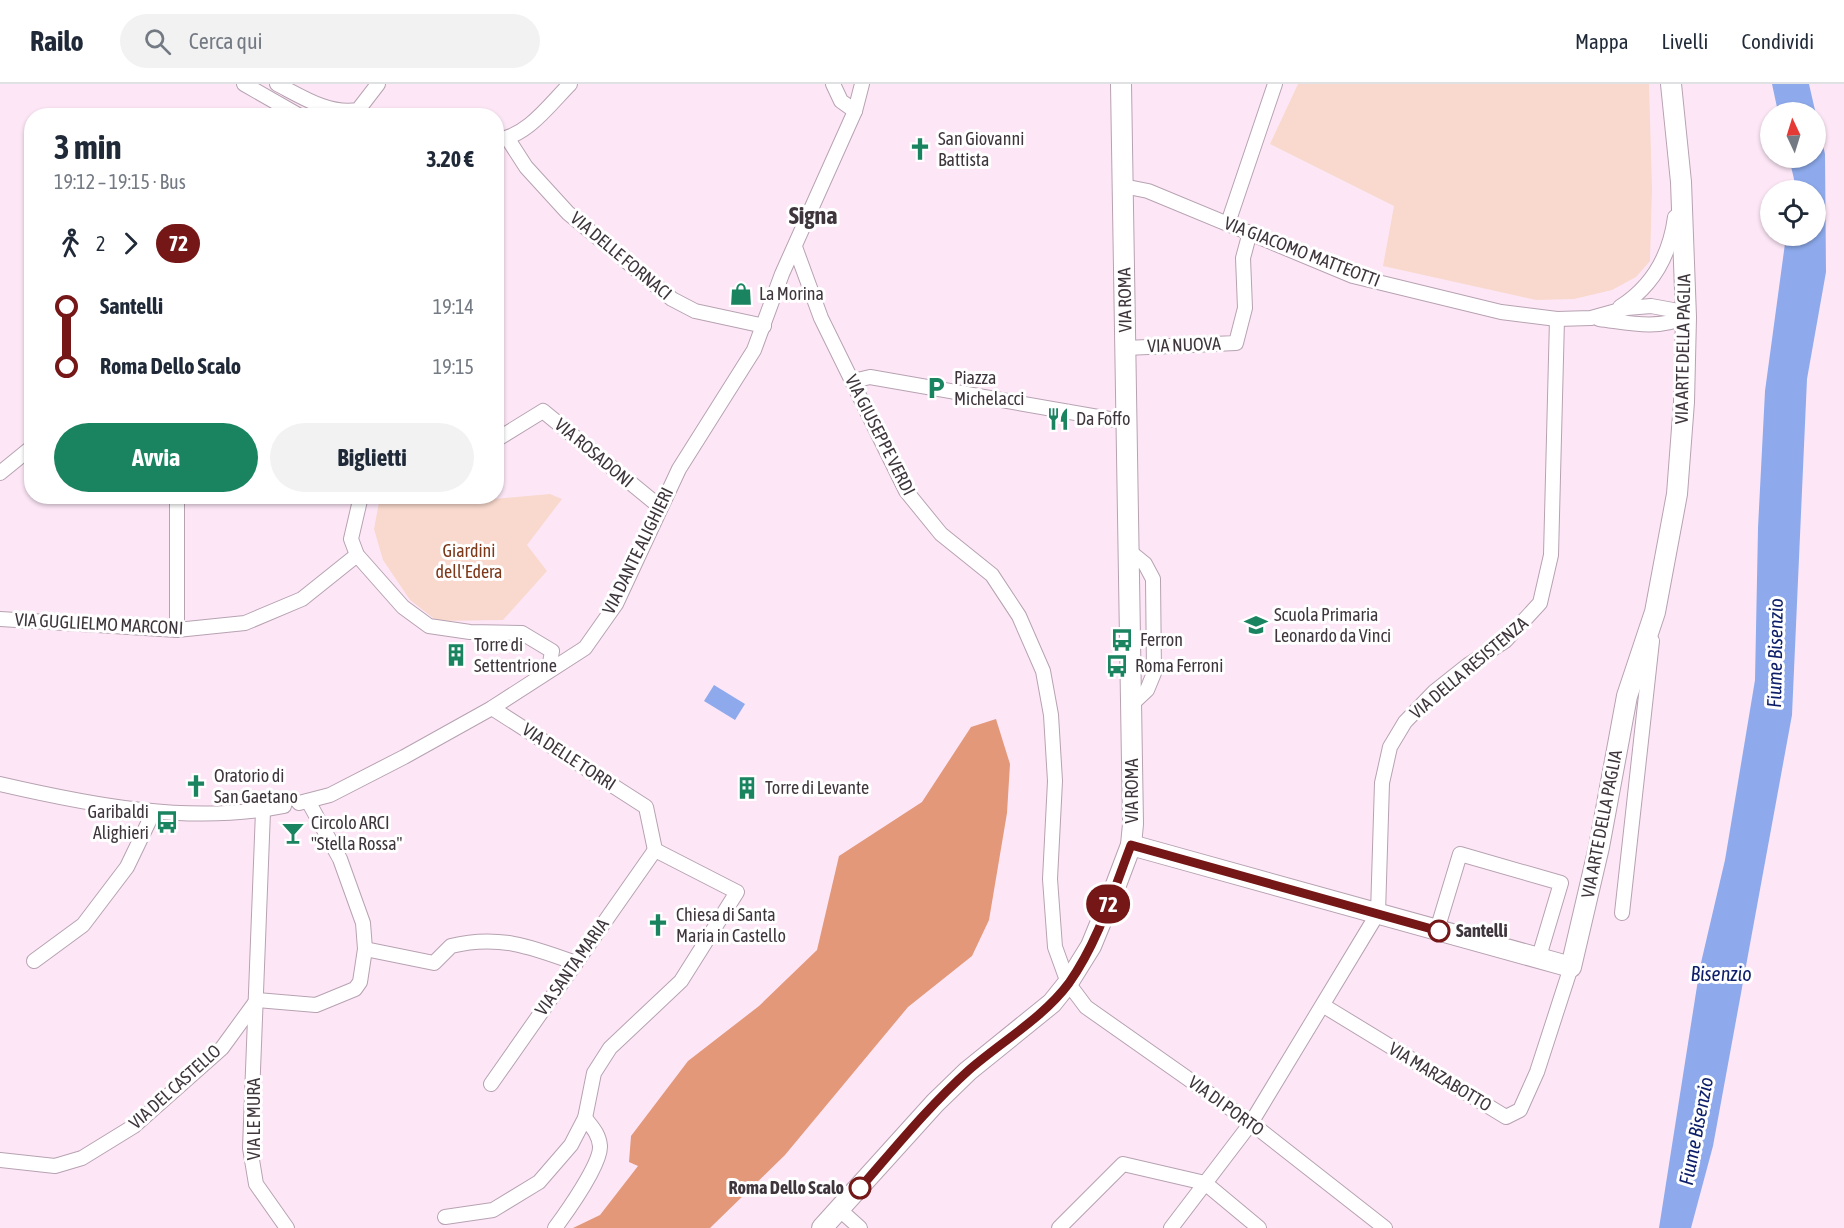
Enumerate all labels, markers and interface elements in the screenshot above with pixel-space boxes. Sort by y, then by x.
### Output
search box [120,14,540,68]
text: Railo [30,25,84,57]
icon: search [141,25,174,58]
text: Cerca qui [189,28,263,54]
text: Mappa [1575,29,1629,53]
text: Livelli [1662,29,1708,53]
text: Condividi [1741,29,1814,53]
north arrow [1760,102,1826,168]
map controls [1760,102,1826,246]
text: 3 min [54,128,121,166]
place label: San Giovanni Battista [938,128,1024,170]
church icon: San Giovanni Battista [907,136,933,162]
text: 3.20 € [426,146,474,172]
text: 19:12 – 19:15 · Bus [54,170,186,193]
button: locate [1760,180,1826,246]
district label: Signa [789,202,837,229]
street label: VIA DELLE FORNACI [567,207,676,304]
street label: VIA GIACOMO MATTEOTTI [1221,212,1383,291]
icon: walk [54,227,87,260]
icon: forward [114,227,147,260]
text: 72 [168,231,188,255]
text: 2 [96,232,105,255]
street label: VIA ROMA [1113,267,1136,333]
street label: VIA ARTE DELLA PAGLIA [1671,273,1694,424]
shop icon: La Morina [728,281,754,307]
place label: La Morina [759,283,824,304]
text: Santelli [100,293,163,319]
text: 19:14 [433,295,474,318]
street label: VIA NUOVA [1147,333,1221,356]
text: Roma Dello Scalo [100,353,241,379]
text: 19:15 [433,355,474,378]
place label: Piazza Michelacci [954,367,1024,409]
street label: VIA GIUSEPPE VERDI [841,371,920,499]
parking icon: Piazza Michelacci [923,375,949,401]
restaurant icon: Da Foffo [1045,406,1071,432]
place label: Da Foffo [1076,408,1131,429]
street label: VIA ROSADONI [551,414,638,492]
button: Avvia [54,423,258,492]
button: Biglietti [270,423,474,492]
street label: VIA DANTE ALIGHIERI [598,484,677,618]
park label: Giardini dell'Edera [436,540,502,582]
water label: Fiume Bisenzio [1762,598,1787,708]
place label: Scuola Primaria Leonardo da Vinci [1274,604,1391,646]
street label: VIA GUGLIELMO MARCONI [14,609,184,638]
school or university icon: Scuola Primaria Leonardo da Vinci [1243,612,1269,638]
street label: VIA DELLA RESISTENZA [1406,612,1532,723]
bus stop icon: Ferron [1109,627,1135,653]
place label: Ferron [1140,629,1183,650]
place label: Torre di Settentrione [474,634,557,676]
building icon: Torre di Settentrione [443,642,469,668]
bus stop icon: Roma Ferroni [1104,653,1130,679]
place label: Roma Ferroni [1135,655,1223,676]
street label: VIA DELLE TORRI [519,719,620,795]
street label: VIA ARTE DELLA PAGLIA [1577,748,1626,900]
street label: VIA ROMA [1121,758,1142,823]
place label: Oratorio di San Gaetano [214,765,298,807]
church icon: Oratorio di San Gaetano [183,773,209,799]
building icon: Torre di Levante [734,775,760,801]
place label: Torre di Levante [765,777,869,798]
place label: Garibaldi Alighieri [87,801,149,843]
bus stop icon: Garibaldi Alighieri [154,809,180,835]
place label: Circolo ARCI "Stella Rossa" [311,812,403,854]
bar icon: Circolo ARCI "Stella Rossa" [280,820,306,846]
line badge: 72 [1081,884,1135,924]
text: 72 [1098,892,1118,916]
place label: Chiesa di Santa Maria in Castello [676,904,786,946]
church icon: Chiesa di Santa Maria in Castello [645,912,671,938]
street label: VIA SANTA MARIA [530,914,613,1019]
marker: Santelli [1428,920,1450,942]
place label: Santelli [1456,920,1508,941]
water label: Bisenzio [1690,962,1752,985]
street label: VIA MARZABOTTO [1385,1038,1495,1115]
street label: VIA DEL CASTELLO [125,1040,225,1133]
street label: VIA DI PORTO [1184,1071,1268,1140]
water label: Fiume Bisenzio [1674,1075,1717,1187]
street label: VIA LE MURA [243,1078,264,1160]
place label: Roma Dello Scalo [729,1177,844,1198]
marker: Roma Dello Scalo [849,1177,871,1199]

